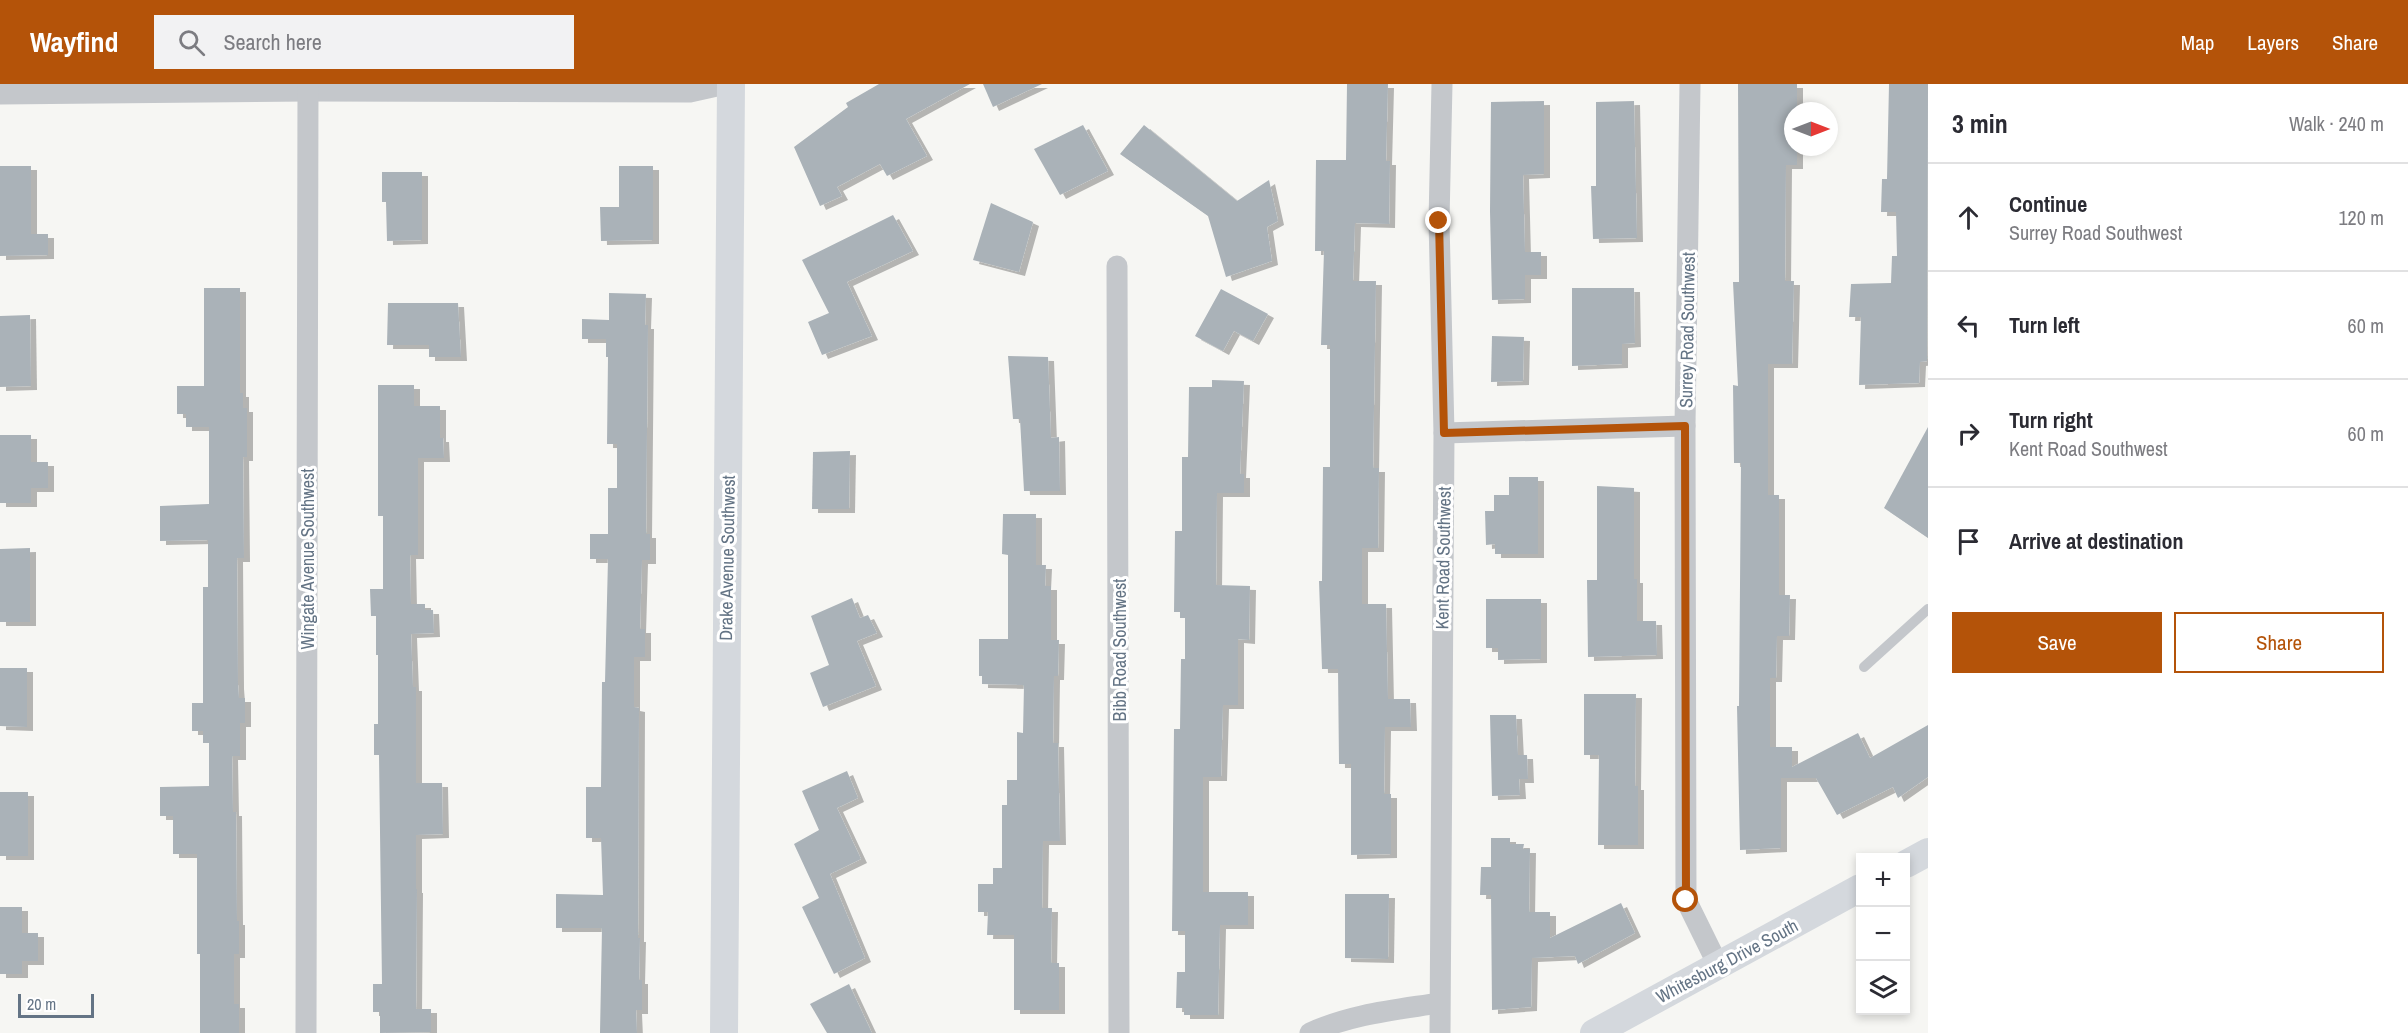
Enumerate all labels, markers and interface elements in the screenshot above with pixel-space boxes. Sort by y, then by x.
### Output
search box [154,15,574,69]
text: Wayfind [30,23,118,61]
icon: search [175,26,208,59]
text: Search here [223,27,322,57]
text: Map [2181,28,2214,57]
text: Layers [2247,28,2299,57]
text: Share [2332,28,2378,57]
north arrow [1784,102,1838,156]
text: 3 min [1952,106,2008,141]
text: Walk · 240 m [2289,110,2384,137]
text: Continue [2009,189,2087,219]
icon: ahead [1952,201,1985,234]
text: 120 m [2338,204,2384,231]
route end [1425,207,1451,233]
text: Surrey Road Southwest [2009,219,2182,246]
street label: Surrey Road Southwest [1673,252,1701,408]
icon: left [1952,309,1985,342]
text: Turn left [2009,310,2080,340]
text: 60 m [2348,312,2384,339]
text: Turn right [2009,405,2093,435]
icon: right [1952,417,1985,450]
text: 60 m [2348,420,2384,447]
text: Kent Road Southwest [2009,435,2168,462]
street label: Wingate Avenue Southwest [295,468,320,650]
street label: Drake Avenue Southwest [713,475,741,641]
street label: Kent Road Southwest [1429,486,1457,630]
icon: arrive [1952,525,1985,558]
text: Arrive at destination [2009,526,2183,556]
street label: Bibb Road Southwest [1107,579,1132,721]
button: Save [1952,612,2162,673]
button: Share [2174,612,2384,673]
map controls [1856,853,1910,1015]
button: + [1856,853,1910,907]
route start [1672,886,1698,912]
button: − [1856,907,1910,961]
street label: Whitesburg Drive South [1652,913,1802,1009]
button: layers [1856,961,1910,1015]
scale bar [18,991,94,1018]
text: 20 m [27,993,56,1015]

